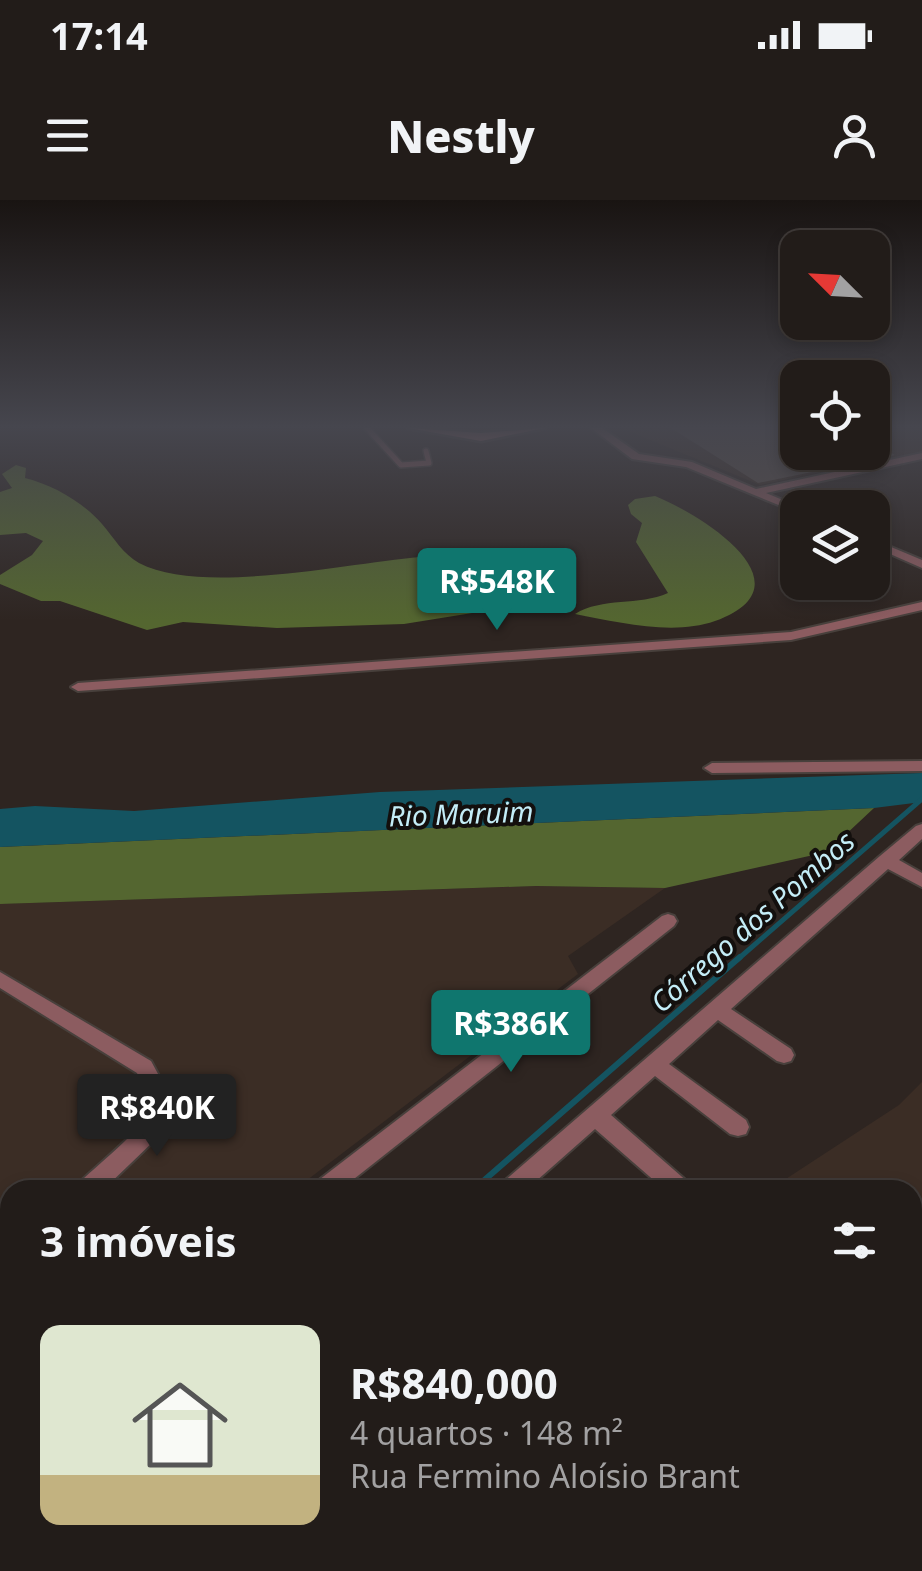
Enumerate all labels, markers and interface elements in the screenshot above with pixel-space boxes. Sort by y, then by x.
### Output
text: 17:14 [50,9,148,61]
text: Nestly [387,105,535,166]
icon: menu [40,108,95,163]
icon: person [827,108,882,163]
north arrow [780,230,890,340]
map controls [780,230,890,600]
button: locate [780,360,890,470]
button: layers [780,490,890,600]
pin: R$548K [416,548,578,633]
text: R$548K [439,559,555,602]
water label: Rio Maruim [388,791,534,835]
water label: Córrego dos Pombos [642,822,862,1020]
pin: R$386K [430,990,592,1075]
text: R$386K [453,1001,569,1044]
pin: R$840K [76,1074,238,1159]
text: R$840K [99,1085,215,1128]
text: 3 imóveis [40,1212,237,1269]
icon: filters [827,1213,882,1268]
text: R$840,000 [350,1354,558,1411]
icon: home [120,1365,240,1485]
text: 4 quartos · 148 m² [350,1411,623,1454]
text: Rua Fermino Aloísio Brant [350,1454,740,1497]

